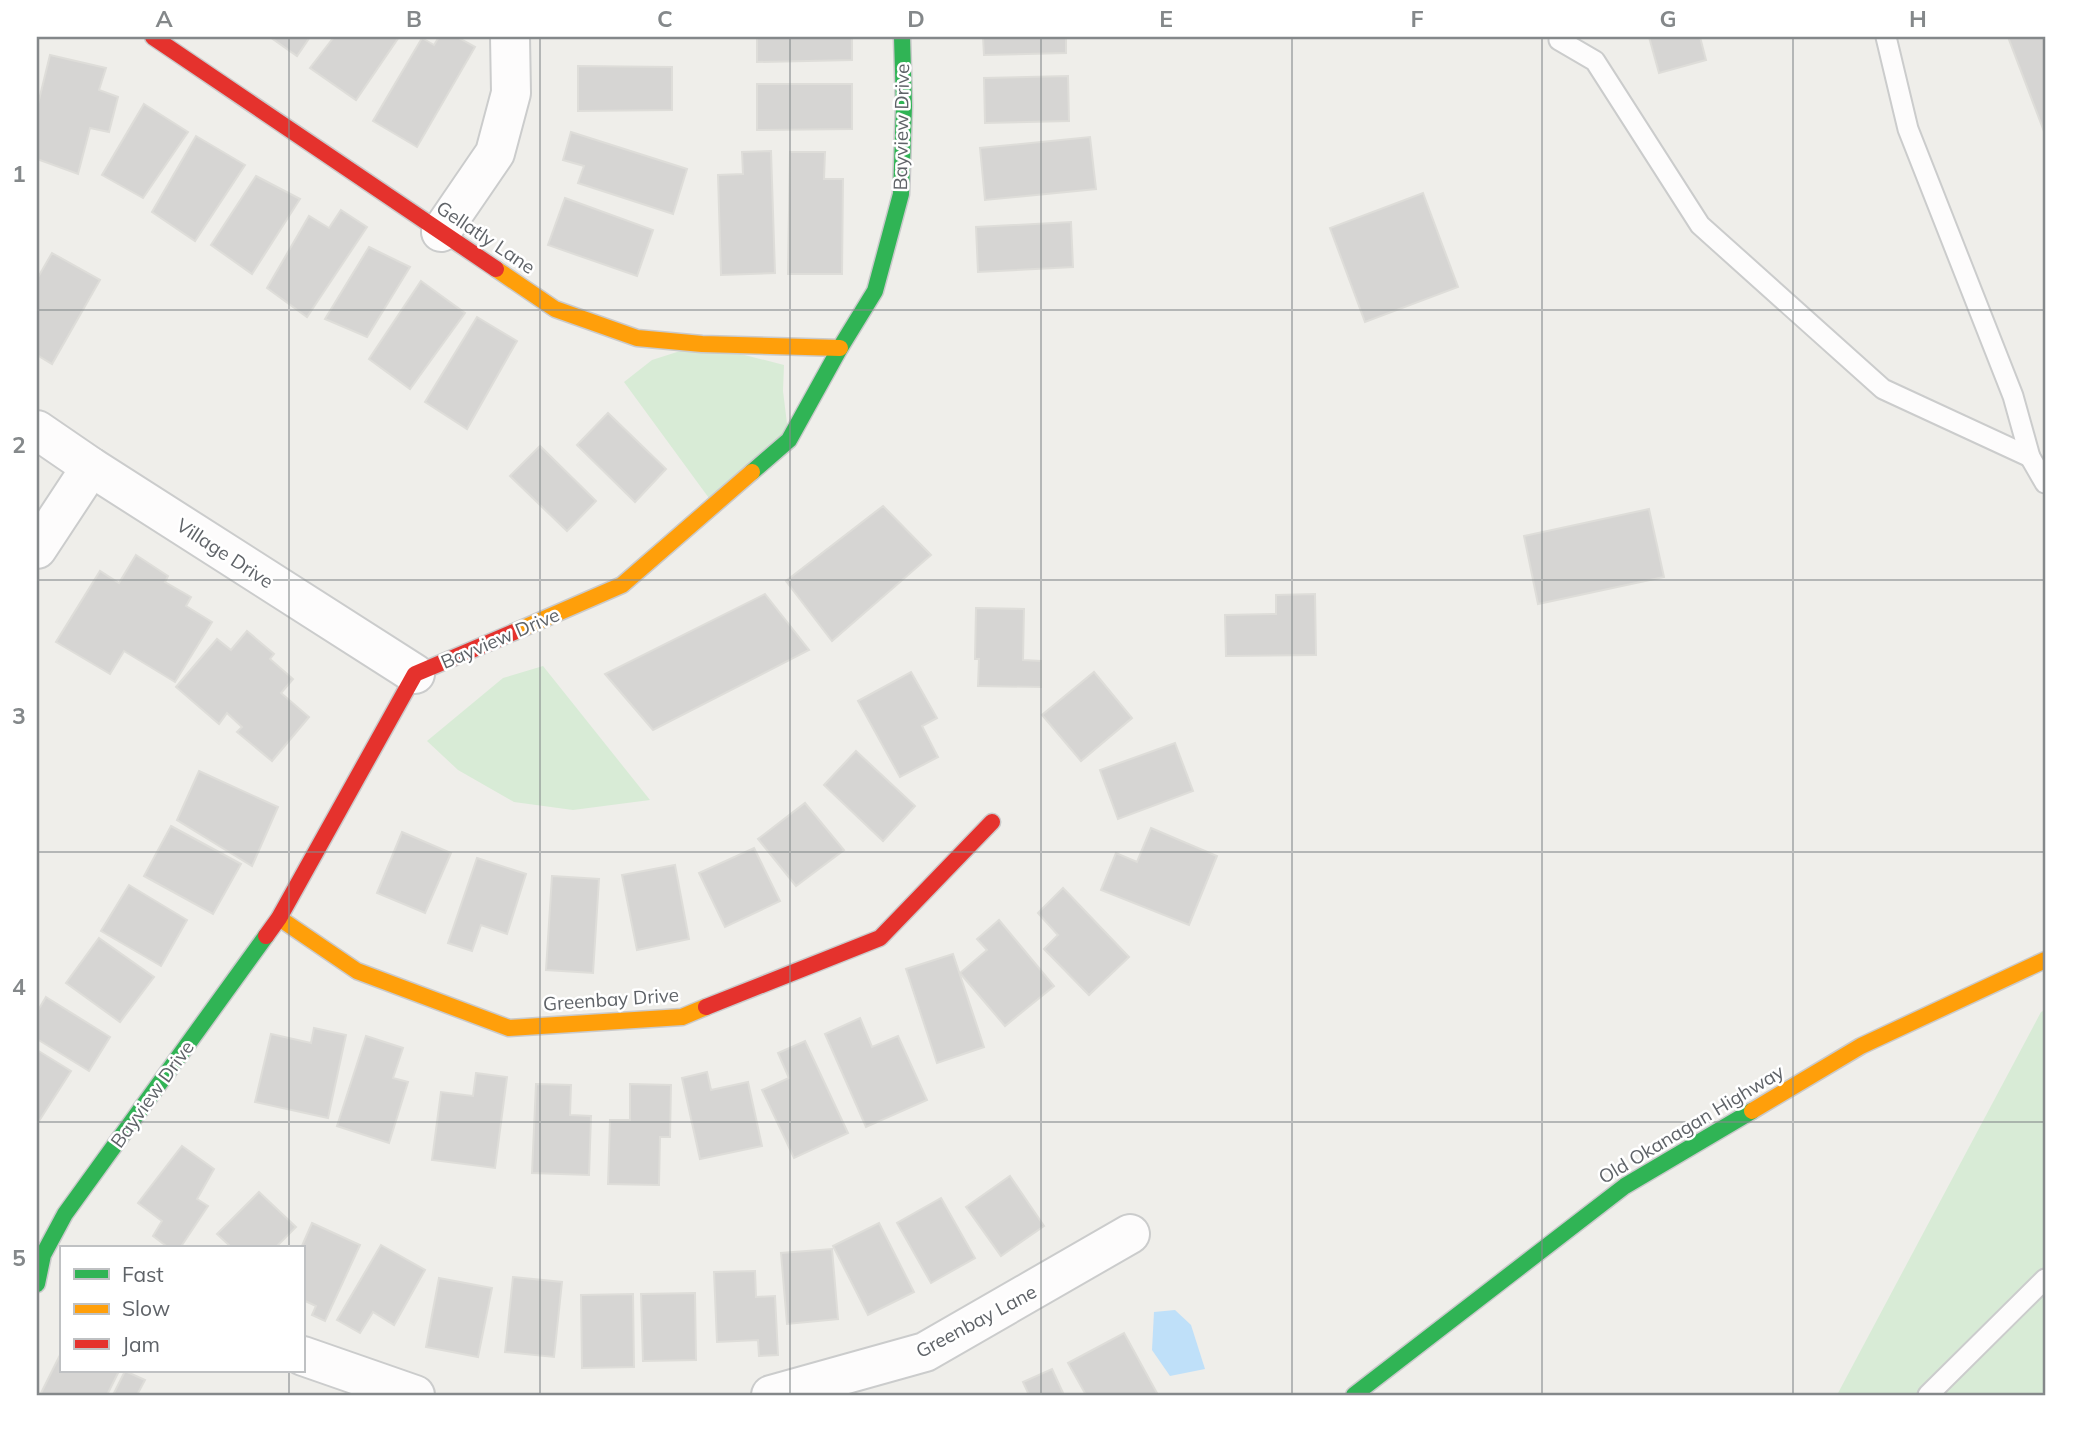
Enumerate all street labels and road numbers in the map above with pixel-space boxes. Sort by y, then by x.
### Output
street label: Bayview Drive [888,63,914,191]
street label: Gellatly Lane [432,195,540,279]
street label: Village Drive [172,513,278,593]
street label: Bayview Drive [437,602,563,674]
street label: Greenbay Drive [542,982,680,1016]
street label: Bayview Drive [105,1036,199,1152]
street label: Old Okanagan Highway [1594,1059,1788,1189]
street label: Greenbay Lane [911,1279,1041,1363]

